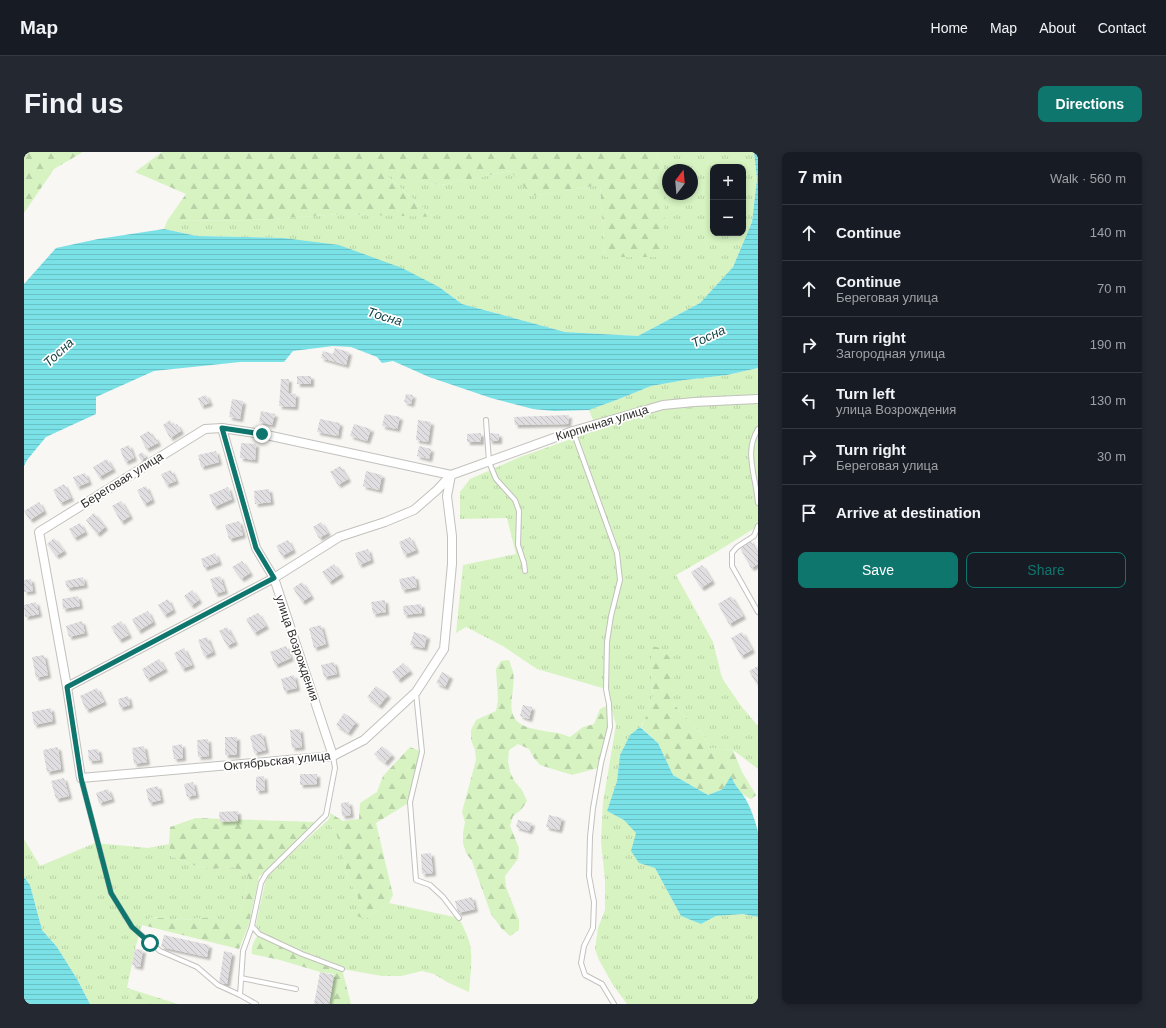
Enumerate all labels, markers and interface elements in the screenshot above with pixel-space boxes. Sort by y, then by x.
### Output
text: Map [20,17,58,38]
text: Home [931,20,968,36]
text: Map [990,20,1017,36]
text: About [1039,20,1076,36]
text: Contact [1098,20,1146,36]
button: Directions [1038,86,1142,122]
text: Find us [24,88,124,119]
north arrow [662,164,698,200]
map controls [710,164,746,236]
button: + [710,164,746,200]
text: 7 min [798,168,842,187]
text: Walk · 560 m [1050,171,1126,186]
button: − [710,200,746,236]
icon: ahead [798,222,820,244]
text: Continue [836,224,901,241]
text: 140 m [1090,225,1126,240]
text: Continue [836,273,901,290]
icon: ahead [798,278,820,300]
text: 70 m [1097,281,1126,296]
text: Береговая улица [836,290,938,305]
water label: Тосна [366,304,404,329]
water label: Тосна [689,322,728,351]
text: Turn right [836,329,906,346]
icon: right [798,334,820,356]
water label: Тосна [40,335,76,370]
text: 190 m [1090,337,1126,352]
text: Загородная улица [836,346,945,361]
text: Turn left [836,385,895,402]
icon: left [798,390,820,412]
text: 130 m [1090,393,1126,408]
street label: Кирпичная улица [554,402,650,444]
text: улица Возрождения [836,402,956,417]
route end [253,425,271,443]
text: Turn right [836,441,906,458]
icon: right [798,446,820,468]
street label: Береговая улица [78,449,166,511]
text: 30 m [1097,449,1126,464]
text: Береговая улица [836,458,938,473]
icon: arrive [798,502,820,524]
text: Arrive at destination [836,504,981,521]
button: Save [798,552,958,588]
button: Share [966,552,1126,588]
street label: улица Возрождения [272,593,322,703]
street label: Октябрьская улица [223,748,332,774]
route start [141,934,159,952]

